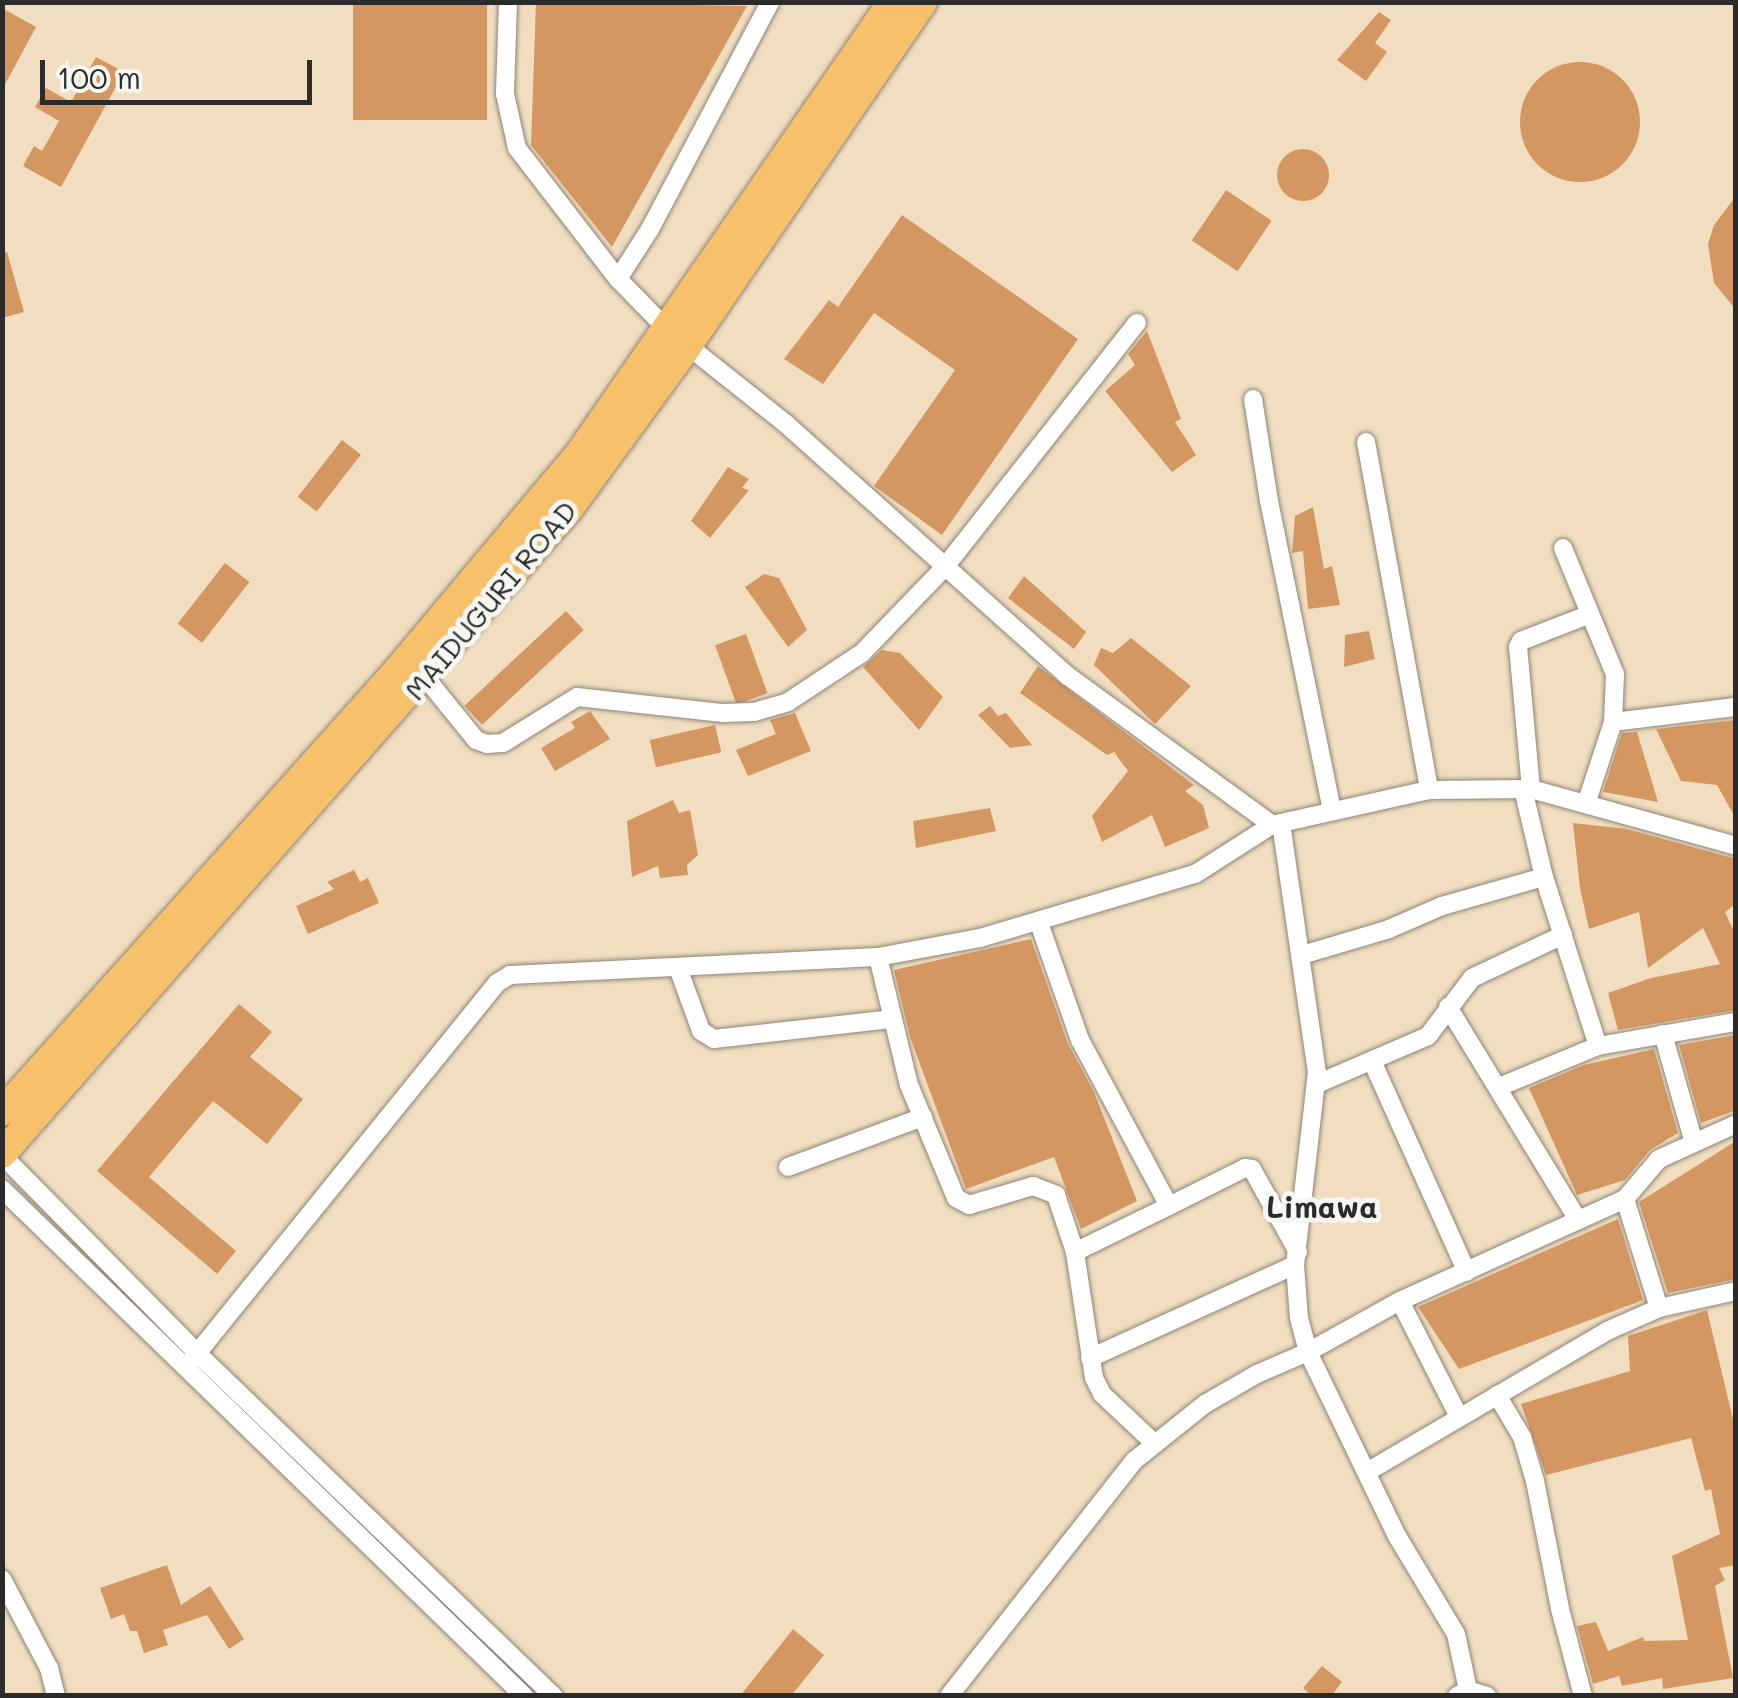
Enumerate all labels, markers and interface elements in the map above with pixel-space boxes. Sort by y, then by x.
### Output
scale bar [45,40,318,102]
text: 100 m [57,57,141,97]
street label: MAIDUGURI ROAD [397,494,583,706]
district label: Limawa [1266,1188,1378,1224]

